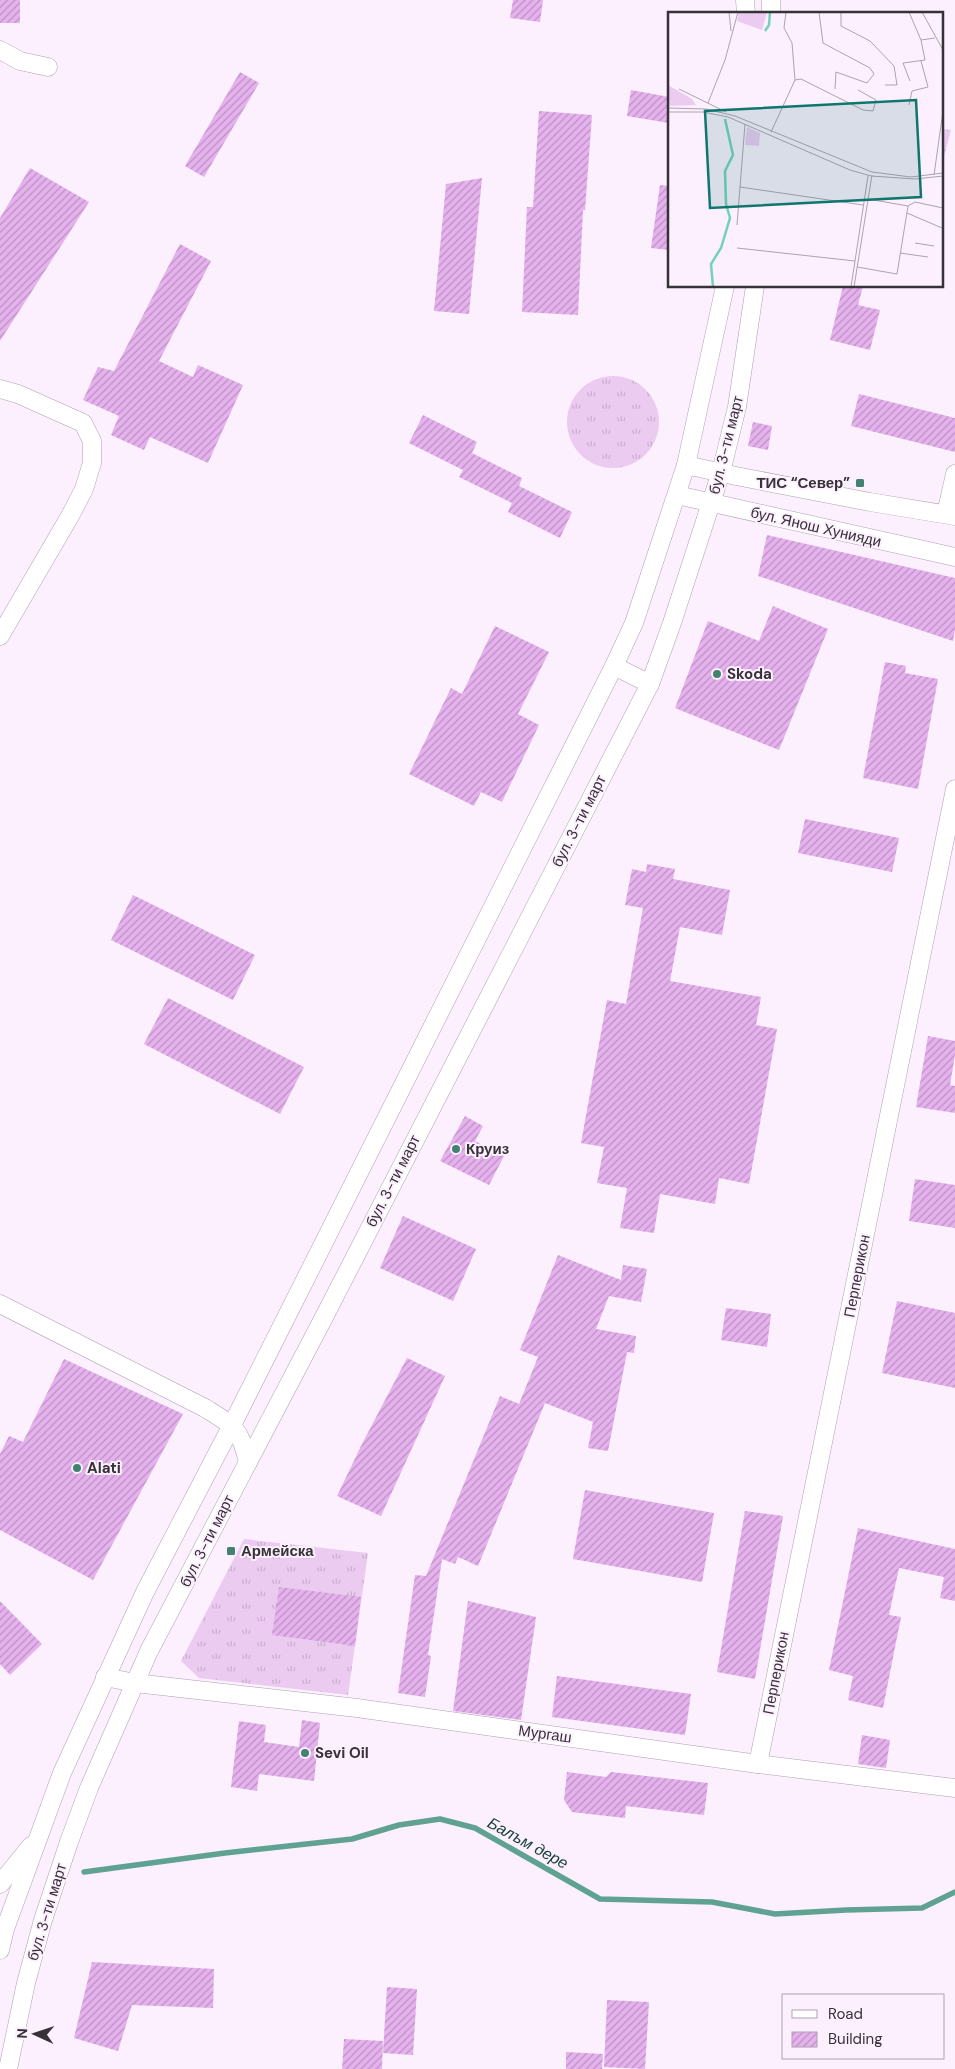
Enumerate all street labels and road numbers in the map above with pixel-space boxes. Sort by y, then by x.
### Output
street label: бул. 3-ти март [704,394,748,496]
street label: бул. Янош Хунияди [749,502,883,552]
street label: бул. 3-ти март [547,771,611,870]
street label: бул. 3-ти март [361,1131,425,1230]
street label: Перперикон [839,1233,875,1319]
street label: бул. 3-ти март [175,1491,239,1590]
street label: Перперикон [758,1630,794,1716]
street label: Мургаш [517,1720,573,1748]
street label: бул. 3-ти март [23,1861,71,1963]

